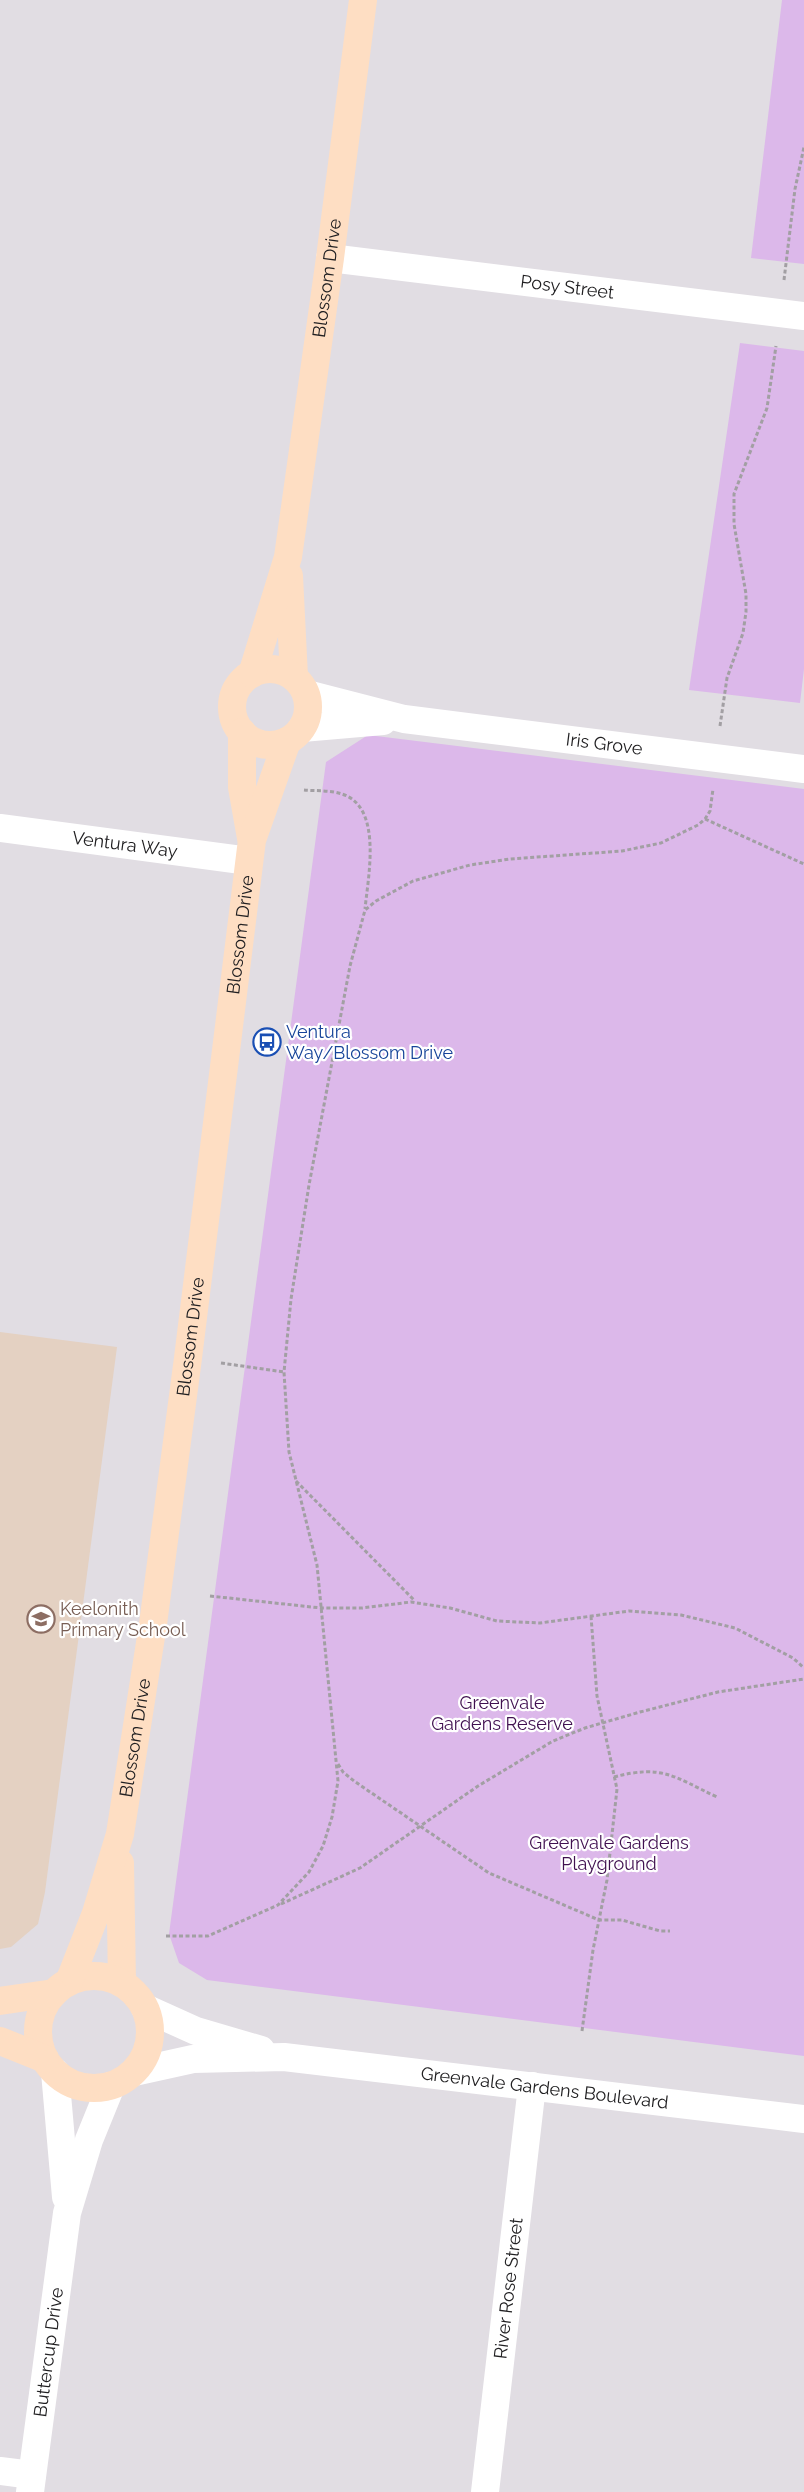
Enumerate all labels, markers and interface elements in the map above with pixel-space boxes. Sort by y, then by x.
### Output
street label: Blossom Drive [308,217,345,339]
street label: Posy Street [519,270,615,303]
street label: Iris Grove [565,728,644,759]
street label: Ventura Way [71,827,179,861]
street label: Blossom Drive [222,873,258,995]
place label: Ventura Way/Blossom Drive [286,1021,453,1063]
bus stop icon: Ventura Way/Blossom Drive [252,1027,282,1057]
street label: Blossom Drive [172,1275,208,1397]
place label: Keelonith Primary School [60,1598,186,1640]
school or university icon: Keelonith Primary School [26,1604,56,1634]
street label: Blossom Drive [115,1676,154,1799]
park label: Greenvale Gardens Reserve [431,1692,573,1734]
park label: Greenvale Gardens Playground [529,1832,689,1874]
street label: Greenvale Gardens Boulevard [420,2062,670,2113]
street label: River Rose Street [489,2217,527,2360]
street label: Buttercup Drive [29,2286,67,2418]

